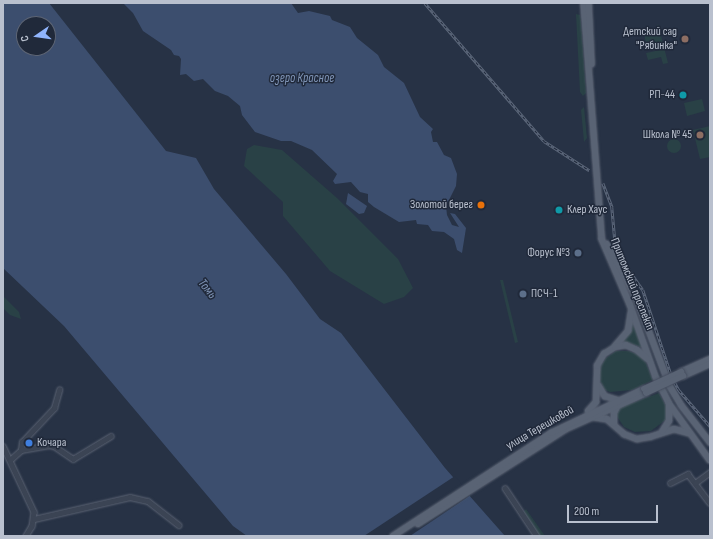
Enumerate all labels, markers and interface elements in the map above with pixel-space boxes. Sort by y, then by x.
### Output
north arrow [16,16,56,56]
place label: Детский сад "Рябинка" [623,25,677,53]
text: С [18,34,32,43]
marker: Детский сад "Рябинка" [680,34,690,44]
water label: озеро Красное [270,70,334,86]
place label: РП-44 [649,88,675,102]
marker: РП-44 [678,90,688,100]
place label: Школа № 45 [643,128,692,142]
marker: Школа № 45 [695,130,705,140]
place label: Золотой берег [410,198,473,212]
marker: Золотой берег [476,200,486,210]
place label: Клер Хаус [567,203,607,217]
marker: Клер Хаус [554,205,564,215]
street label: Притомский проспект [607,236,657,332]
place label: Форус №3 [527,246,570,260]
marker: Форус №3 [573,248,583,258]
water label: Томь [194,276,220,302]
place label: ПСЧ-1 [531,287,557,301]
marker: ПСЧ-1 [518,289,528,299]
street label: улица Терешковой [503,403,577,453]
place label: Кочара [37,436,66,450]
marker: Кочара [24,438,34,448]
scale bar [569,497,660,523]
text: 200 m [574,504,599,519]

